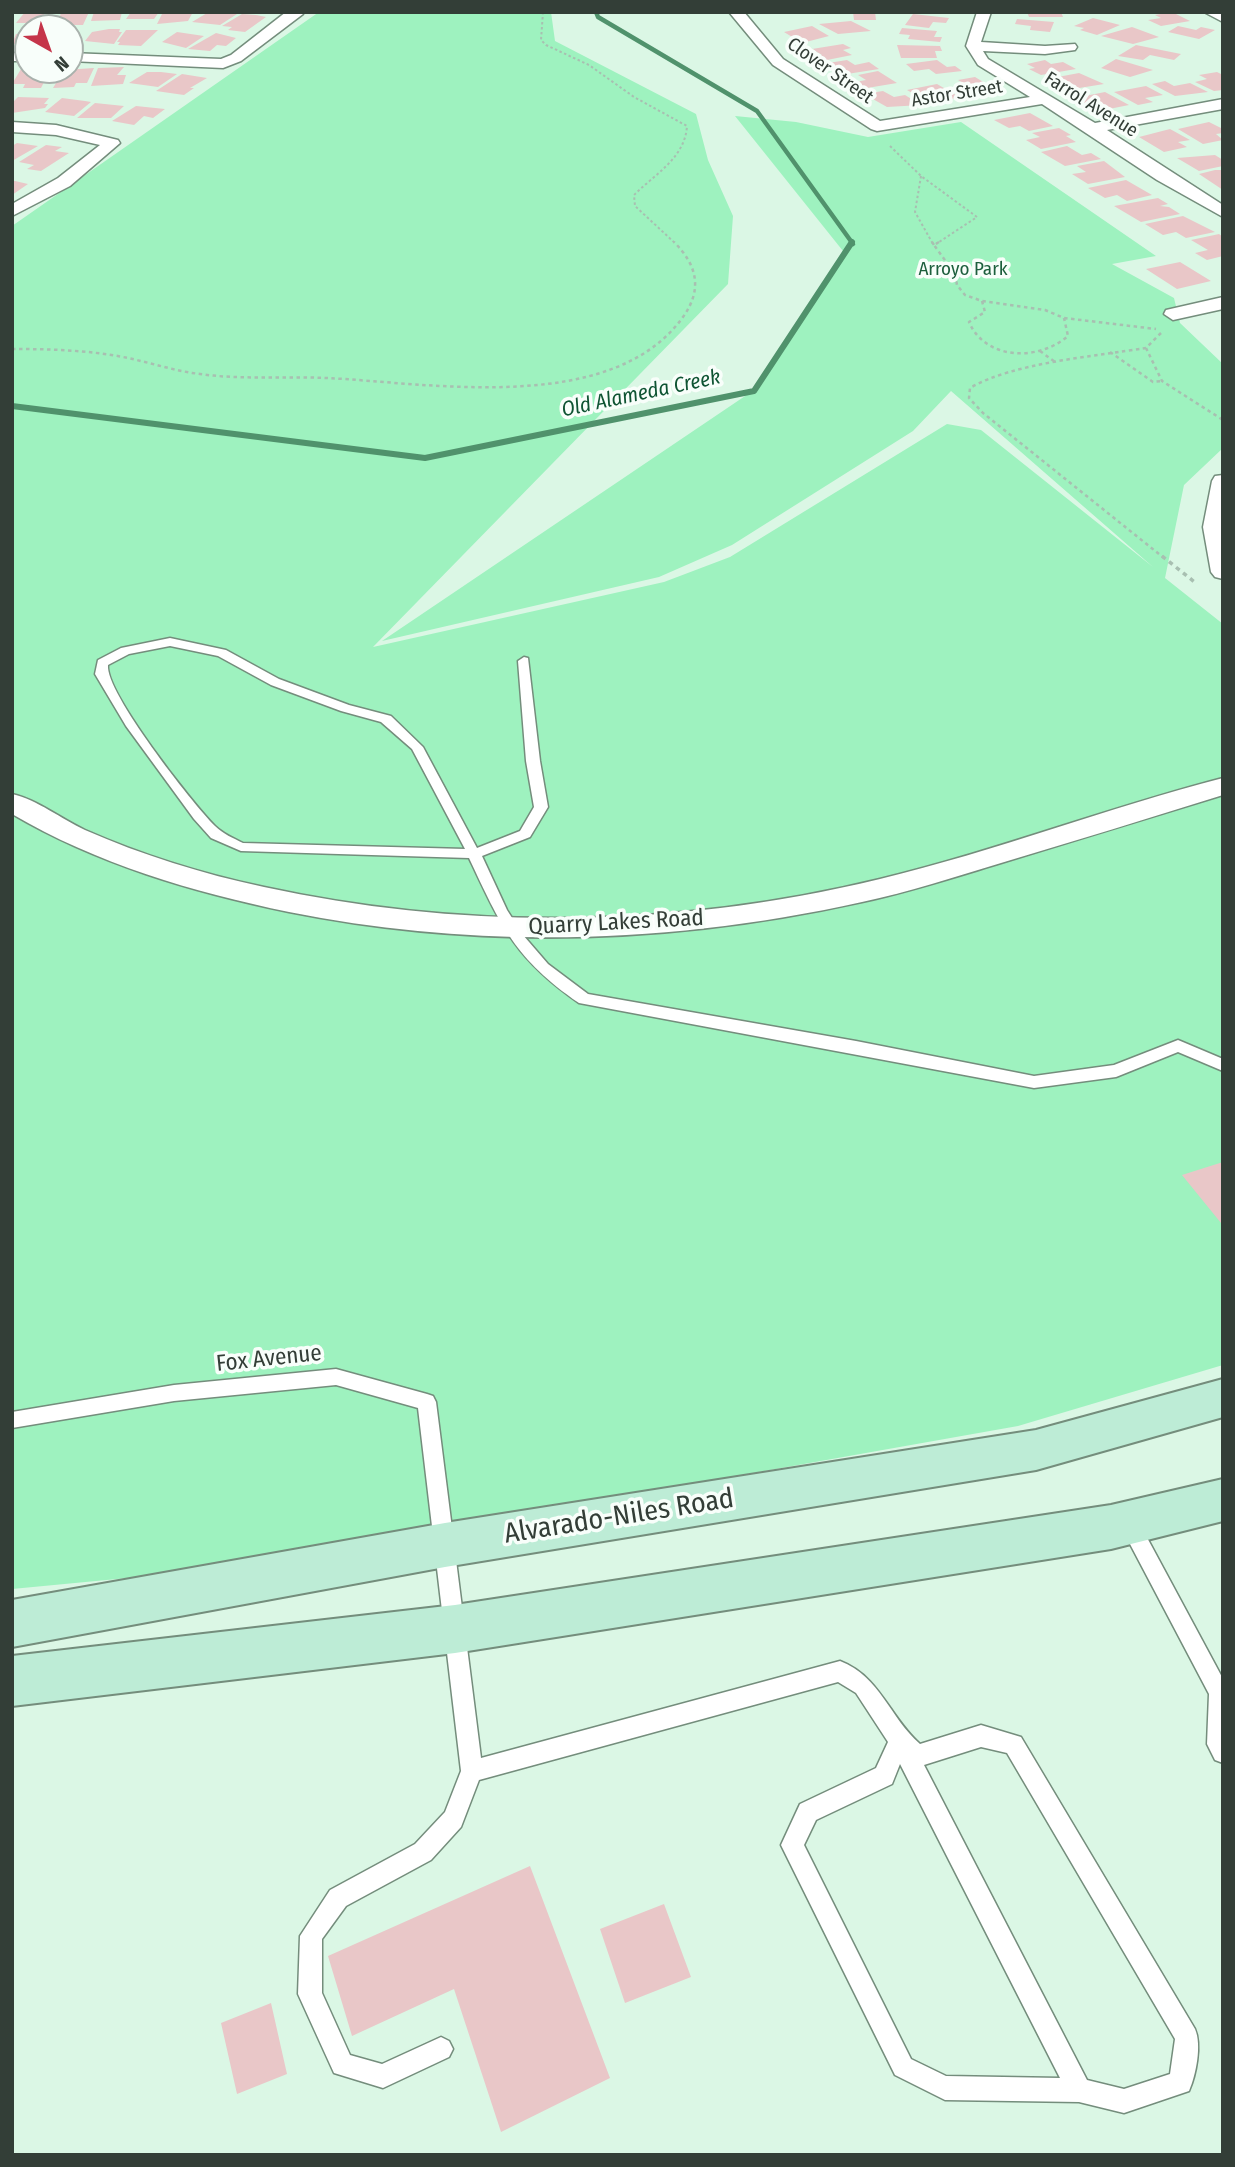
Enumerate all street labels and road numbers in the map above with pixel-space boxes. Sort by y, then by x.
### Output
street label: Clover Street [783,33,877,109]
street label: Farrol Avenue [1040,67,1142,143]
street label: Astor Street [910,76,1004,112]
street label: Quarry Lakes Road [528,905,704,941]
street label: Fox Avenue [215,1340,323,1378]
street label: Alvarado-Niles Road [502,1482,736,1552]

